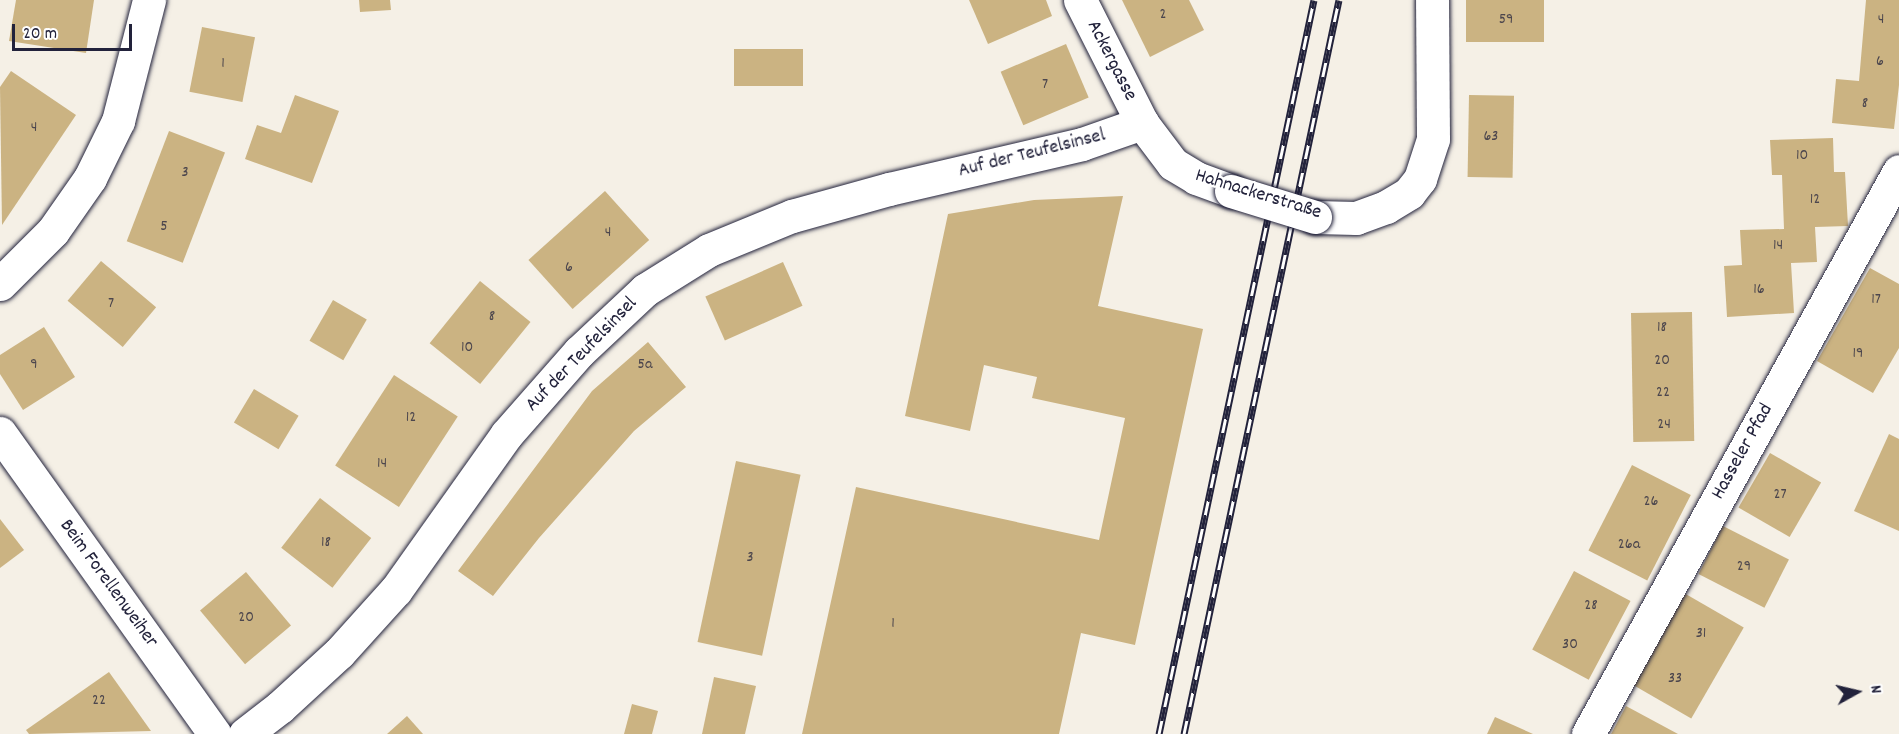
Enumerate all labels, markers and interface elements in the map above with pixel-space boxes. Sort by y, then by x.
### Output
house number: 2 [1160,5,1166,25]
house number: 59 [1499,10,1513,30]
house number: 4 [1878,10,1884,30]
scale bar [15,12,135,50]
street label: Ackergasse [1081,17,1141,105]
text: 20 m [23,22,57,47]
house number: 6 [1876,52,1884,72]
house number: 1 [221,54,225,74]
house number: 7 [1042,75,1048,95]
house number: 8 [1862,94,1868,114]
house number: 4 [31,118,37,138]
street label: Auf der Teufelsinsel [956,124,1108,184]
house number: 63 [1484,127,1498,147]
house number: 10 [1796,146,1808,166]
house number: 3 [181,163,189,183]
street label: Hahnackerstraße [1192,164,1324,226]
house number: 12 [1810,190,1820,210]
house number: 5 [160,217,168,237]
house number: 4 [605,223,611,243]
house number: 14 [1773,236,1783,256]
house number: 6 [565,258,573,278]
house number: 16 [1753,280,1765,300]
house number: 17 [1871,290,1881,310]
street label: Auf der Teufelsinsel [521,292,643,418]
house number: 7 [108,294,114,314]
house number: 8 [489,307,495,327]
house number: 18 [1657,318,1667,338]
house number: 10 [461,338,473,358]
house number: 19 [1853,344,1863,364]
house number: 20 [1654,351,1670,371]
house number: 9 [30,355,38,375]
house number: 5a [638,355,652,375]
house number: 22 [1656,383,1670,403]
street label: Hasseler Pfad [1707,400,1779,504]
house number: 12 [406,408,416,428]
house number: 24 [1657,415,1671,435]
house number: 14 [377,454,387,474]
house number: 27 [1773,485,1787,505]
house number: 26 [1644,492,1658,512]
street label: Beim Forellenweiher [53,515,163,653]
house number: 18 [321,533,331,553]
house number: 26a [1618,535,1640,555]
house number: 3 [746,548,754,568]
house number: 29 [1737,557,1751,577]
house number: 28 [1584,596,1598,616]
house number: 20 [238,608,254,628]
house number: 1 [891,614,895,634]
house number: 31 [1696,624,1706,644]
house number: 30 [1562,635,1578,655]
north arrow [1827,662,1887,722]
house number: 33 [1668,669,1682,689]
text: N [1863,684,1887,695]
house number: 22 [92,691,106,711]

